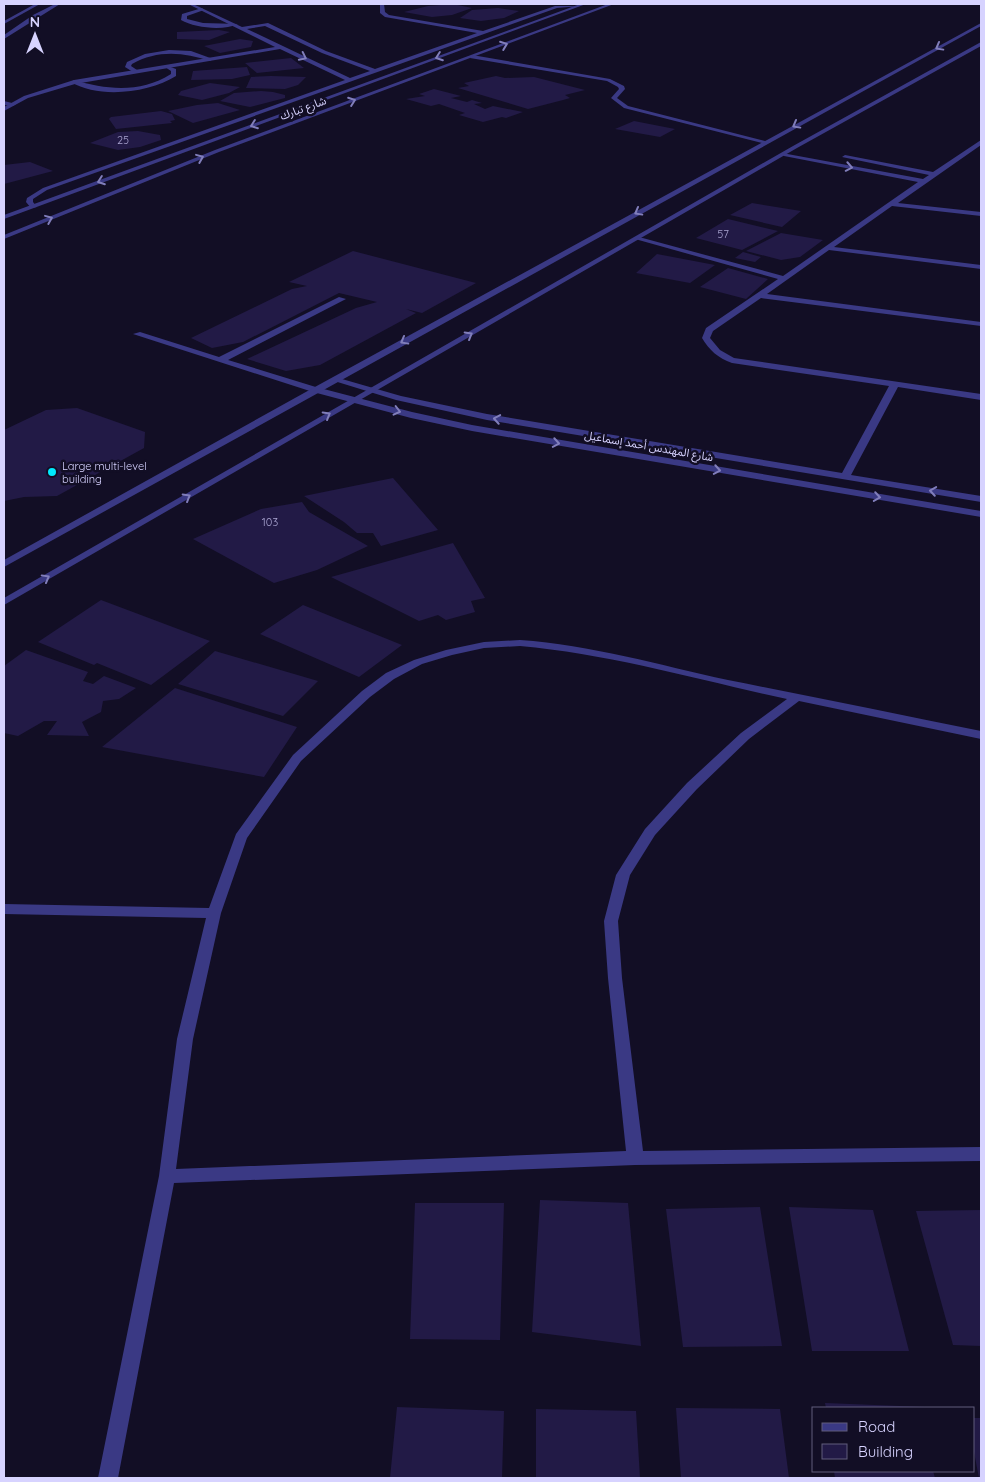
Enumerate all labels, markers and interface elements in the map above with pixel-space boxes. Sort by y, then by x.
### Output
north arrow [10,10,60,60]
text: N [30,13,40,31]
one-way arrow [499,41,508,51]
one-way arrow [935,41,944,51]
one-way arrow [297,51,306,61]
one-way arrow [436,51,444,61]
street label: شارع تبارك [278,93,329,124]
one-way arrow [347,97,355,107]
one-way arrow [250,119,259,129]
one-way arrow [792,119,801,129]
house number: 25 [117,133,129,147]
one-way arrow [195,154,203,164]
one-way arrow [845,161,854,171]
one-way arrow [98,175,106,185]
one-way arrow [635,206,644,216]
one-way arrow [44,215,53,225]
house number: 57 [717,227,729,241]
one-way arrow [463,332,472,342]
one-way arrow [400,335,409,345]
one-way arrow [392,405,401,416]
one-way arrow [322,412,331,422]
one-way arrow [492,414,501,424]
street label: شارع المهندس أحمد إسماعيل [583,428,715,465]
one-way arrow [552,437,561,447]
place label: Large multi-level building [62,459,147,486]
one-way arrow [712,464,721,474]
marker: Large multi-level building [46,466,58,478]
one-way arrow [929,487,938,497]
one-way arrow [872,491,881,501]
one-way arrow [181,493,190,503]
house number: 103 [262,515,278,529]
one-way arrow [41,574,50,584]
legend [812,1407,975,1472]
text: Road [858,1417,895,1436]
text: Building [858,1442,913,1461]

